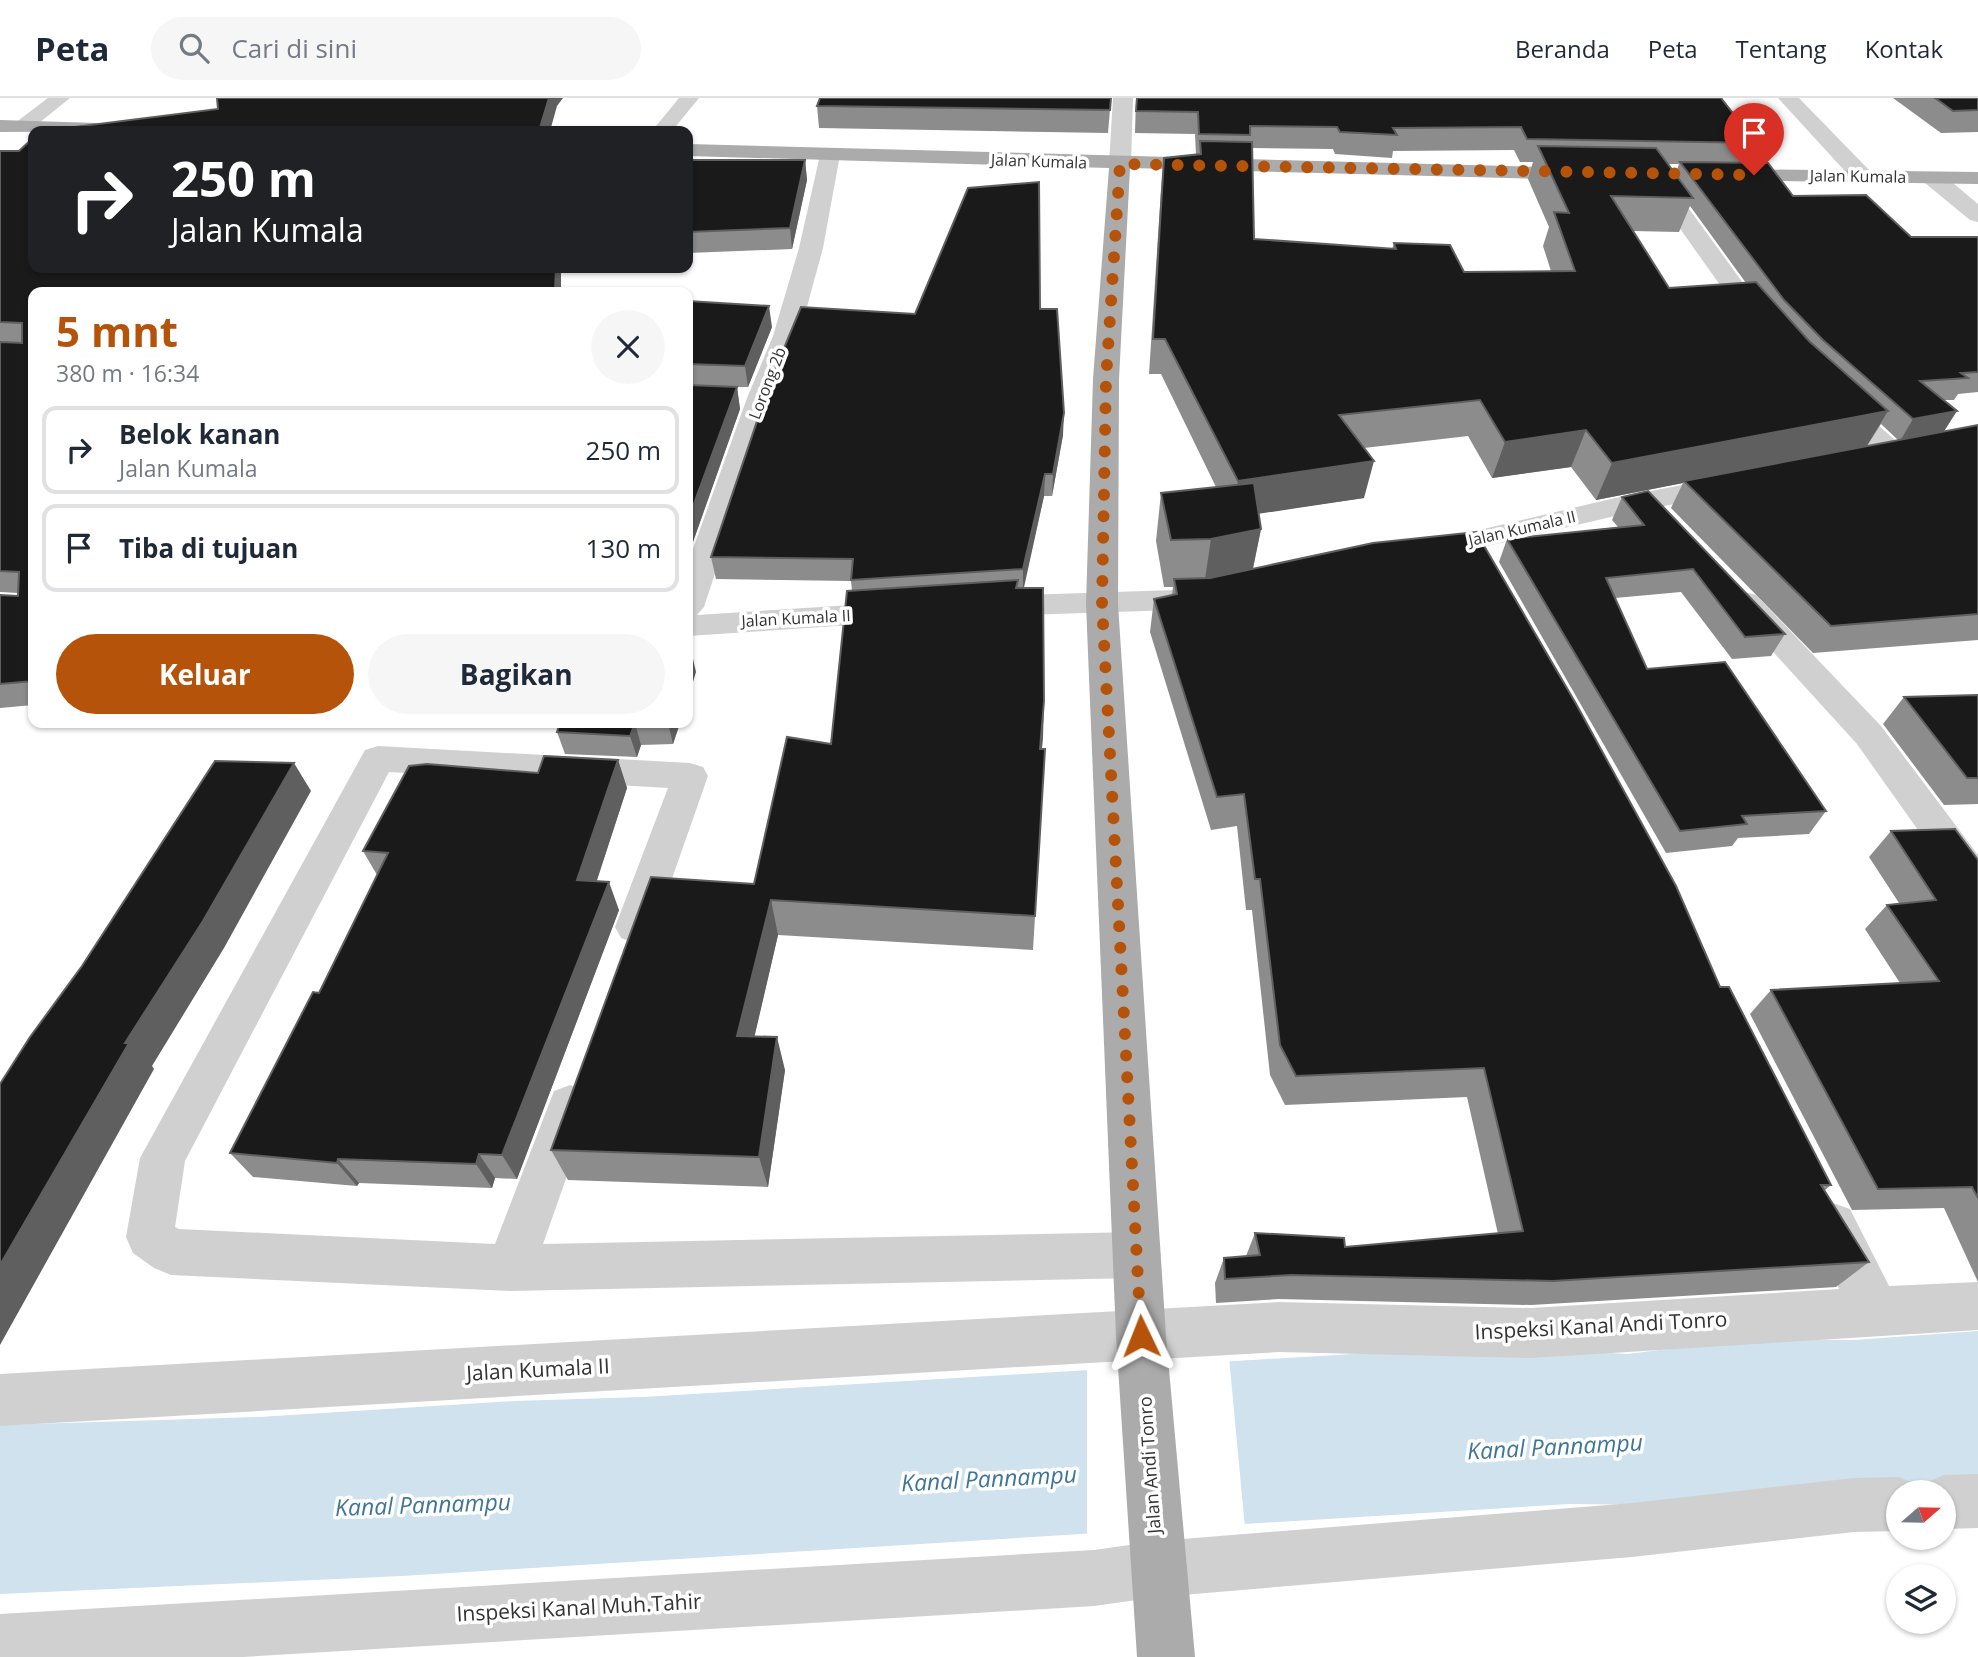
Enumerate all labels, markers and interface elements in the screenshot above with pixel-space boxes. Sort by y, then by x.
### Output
search box [151,17,641,80]
text: Peta [35,26,109,71]
icon: search [175,29,213,67]
text: Cari di sini [231,30,357,66]
text: Beranda [1515,32,1610,65]
text: Peta [1648,32,1698,65]
text: Tentang [1736,32,1827,65]
text: Kontak [1865,32,1943,65]
pin [1724,103,1784,175]
icon: arrive [1735,114,1773,152]
text: 250 m [171,145,316,211]
street label: Jalan Kumala [988,148,1088,174]
icon: right [56,154,147,245]
street label: Jalan Kumala [1808,164,1906,188]
text: Jalan Kumala [171,208,364,251]
text: 5 mnt [56,302,178,359]
button: close [591,310,665,384]
street label: Lorong 2b [743,344,791,422]
text: 380 m · 16:34 [56,357,199,389]
text: Belok kanan [119,416,280,452]
icon: right [60,431,98,469]
text: 250 m [586,432,661,468]
text: Jalan Kumala [119,452,257,484]
street label: Jalan Kumala II [1464,505,1578,551]
icon: arrive [60,529,98,567]
text: Tiba di tujuan [119,530,298,566]
text: 130 m [586,530,661,566]
street label: Jalan Kumala II [739,604,851,632]
button: Keluar [56,634,354,714]
button: Bagikan [368,634,665,714]
position arrow [1104,1299,1178,1373]
street label: Inspeksi Kanal Andi Tonro [1474,1304,1728,1346]
street label: Jalan Kumala II [464,1351,610,1387]
street label: Jalan Andi Tonro [1132,1396,1166,1537]
water label: Kanal Pannampu [1466,1425,1644,1467]
water label: Kanal Pannampu [900,1457,1078,1499]
north arrow [1886,1480,1956,1550]
map controls [1886,1480,1956,1634]
water label: Kanal Pannampu [334,1485,511,1523]
button: layers [1886,1564,1956,1634]
street label: Inspeksi Kanal Muh.Tahir [456,1587,703,1627]

